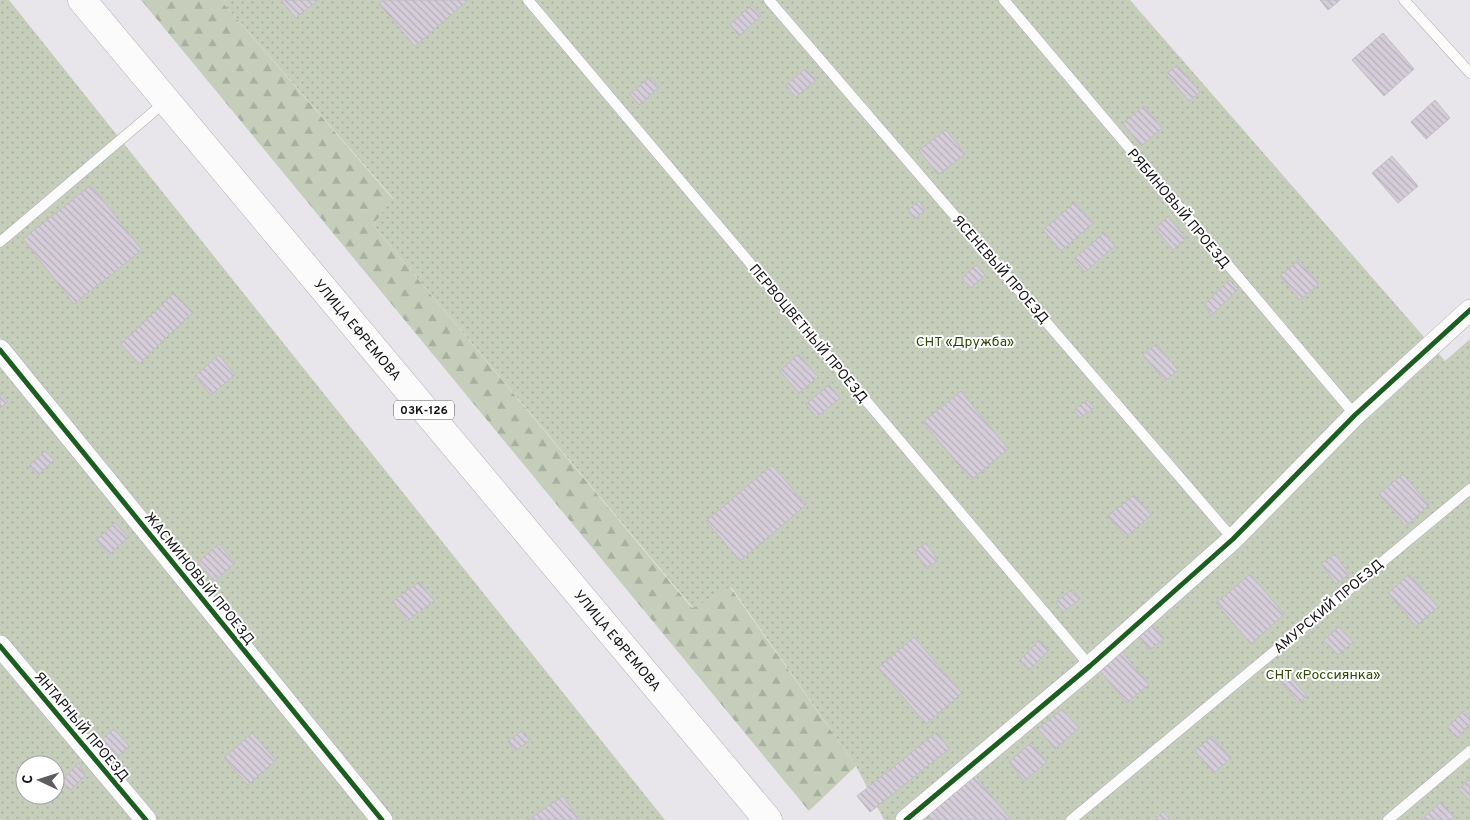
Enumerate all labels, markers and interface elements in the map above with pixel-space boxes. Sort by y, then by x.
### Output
street label: РЯБИНОВЫЙ ПРОЕЗД [1123,145,1234,272]
street label: ЯСЕНЕВЫЙ ПРОЕЗД [948,212,1052,328]
street label: ПЕРВОЦВЕТНЫЙ ПРОЕЗД [745,261,872,407]
street label: УЛИЦА ЕФРЕМОВА [310,277,404,385]
park label: СНТ «Дружба» [916,334,1014,351]
road number: 03К-126 [394,400,454,420]
street label: ЖАСМИНОВЫЙ ПРОЕЗД [140,509,258,649]
street label: АМУРСКИЙ ПРОЕЗД [1270,556,1387,658]
street label: УЛИЦА ЕФРЕМОВА [569,587,664,696]
park label: СНТ «Россиянка» [1266,667,1380,684]
street label: ЯНТАРНЫЙ ПРОЕЗД [30,668,132,785]
north arrow [15,755,65,805]
text: С [20,774,37,784]

